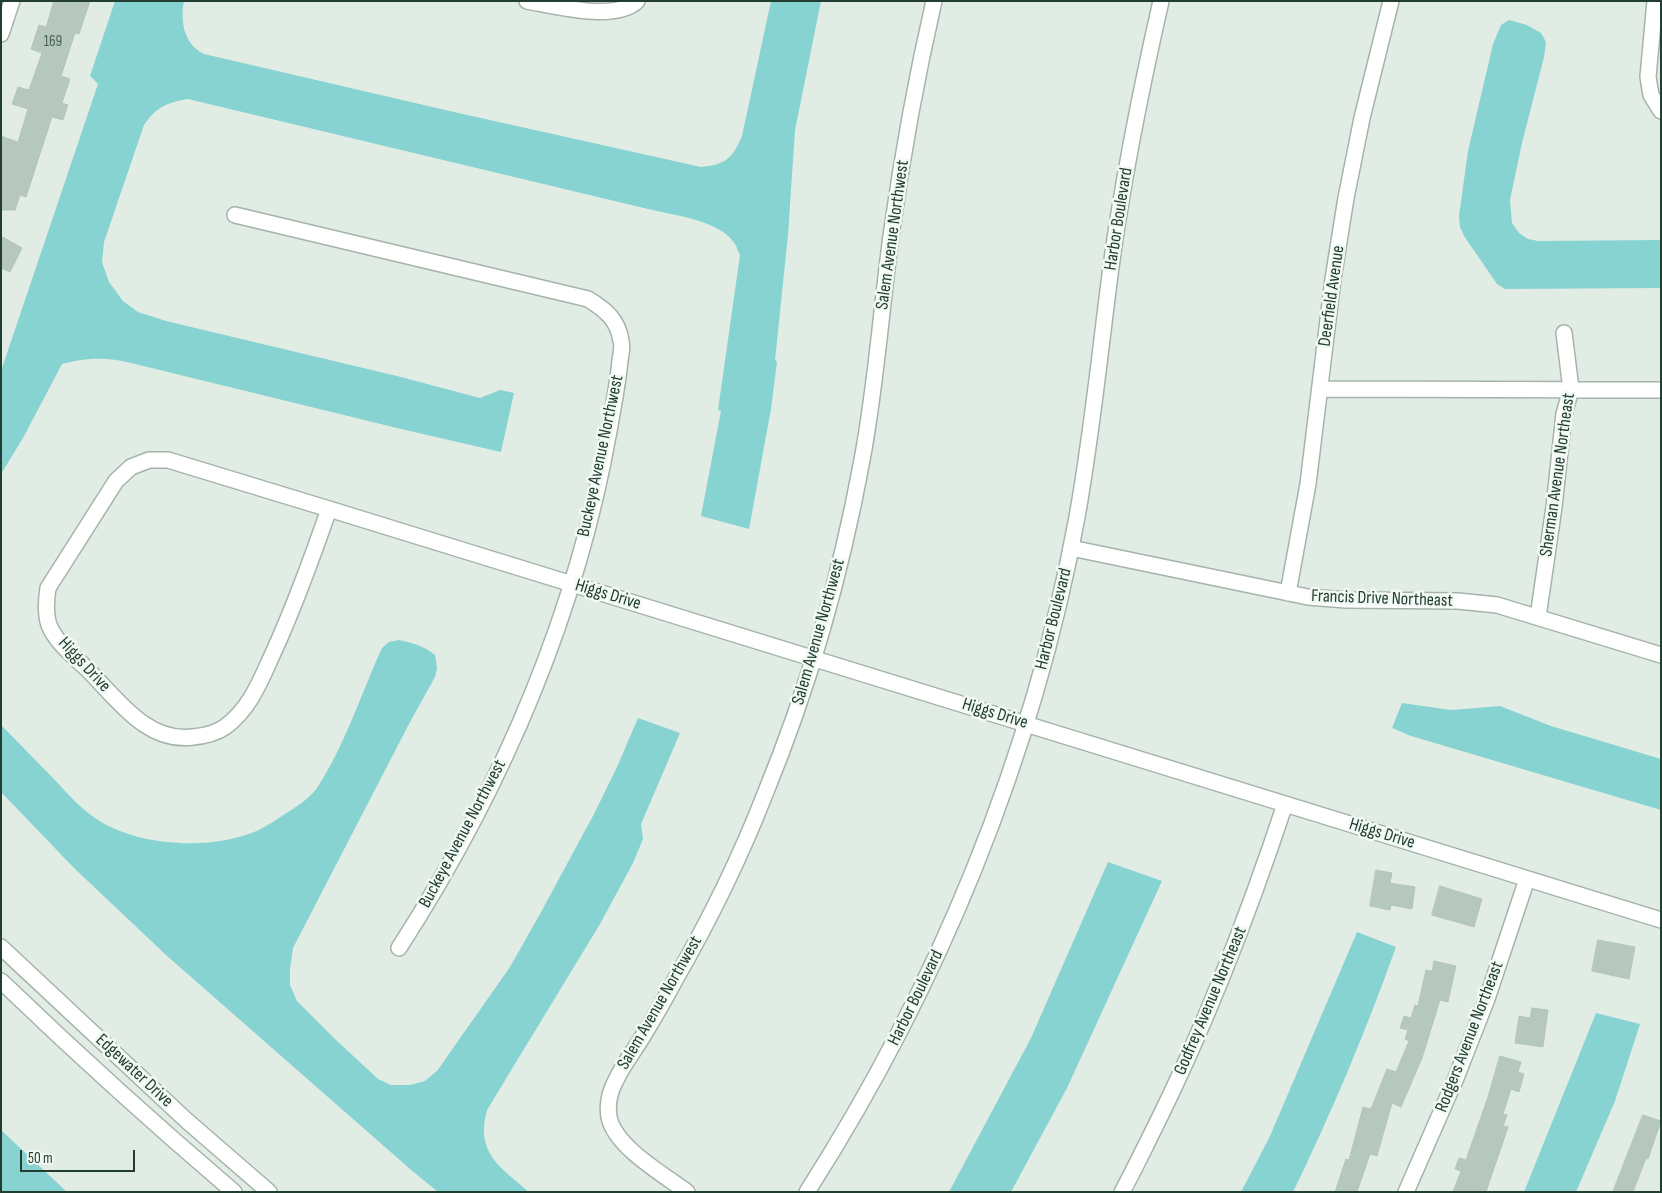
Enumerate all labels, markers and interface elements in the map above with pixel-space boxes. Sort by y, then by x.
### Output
house number: 169 [44,33,62,51]
street label: Salem Avenue Northwest [872,159,914,311]
street label: Harbor Boulevard [1100,166,1138,272]
street label: Deerfield Avenue [1314,244,1350,348]
street label: Buckeye Avenue Northwest [573,373,629,539]
street label: Sherman Avenue Northeast [1536,392,1580,558]
street label: Salem Avenue Northwest [788,556,850,708]
street label: Harbor Boulevard [1031,566,1077,672]
street label: Higgs Drive [573,575,643,615]
street label: Francis Drive Northeast [1311,586,1453,612]
street label: Higgs Drive [53,633,115,697]
street label: Higgs Drive [960,694,1030,734]
street label: Buckeye Avenue Northwest [415,756,511,912]
street label: Higgs Drive [1347,814,1417,854]
street label: Godfrey Avenue Northeast [1170,924,1252,1078]
street label: Salem Avenue Northwest [613,932,707,1074]
street label: Harbor Boulevard [884,947,948,1049]
street label: Rodgers Avenue Northeast [1431,959,1509,1115]
street label: Edgewater Drive [91,1030,177,1112]
scale bar [22,1140,138,1172]
text: 50 m [28,1149,53,1168]

